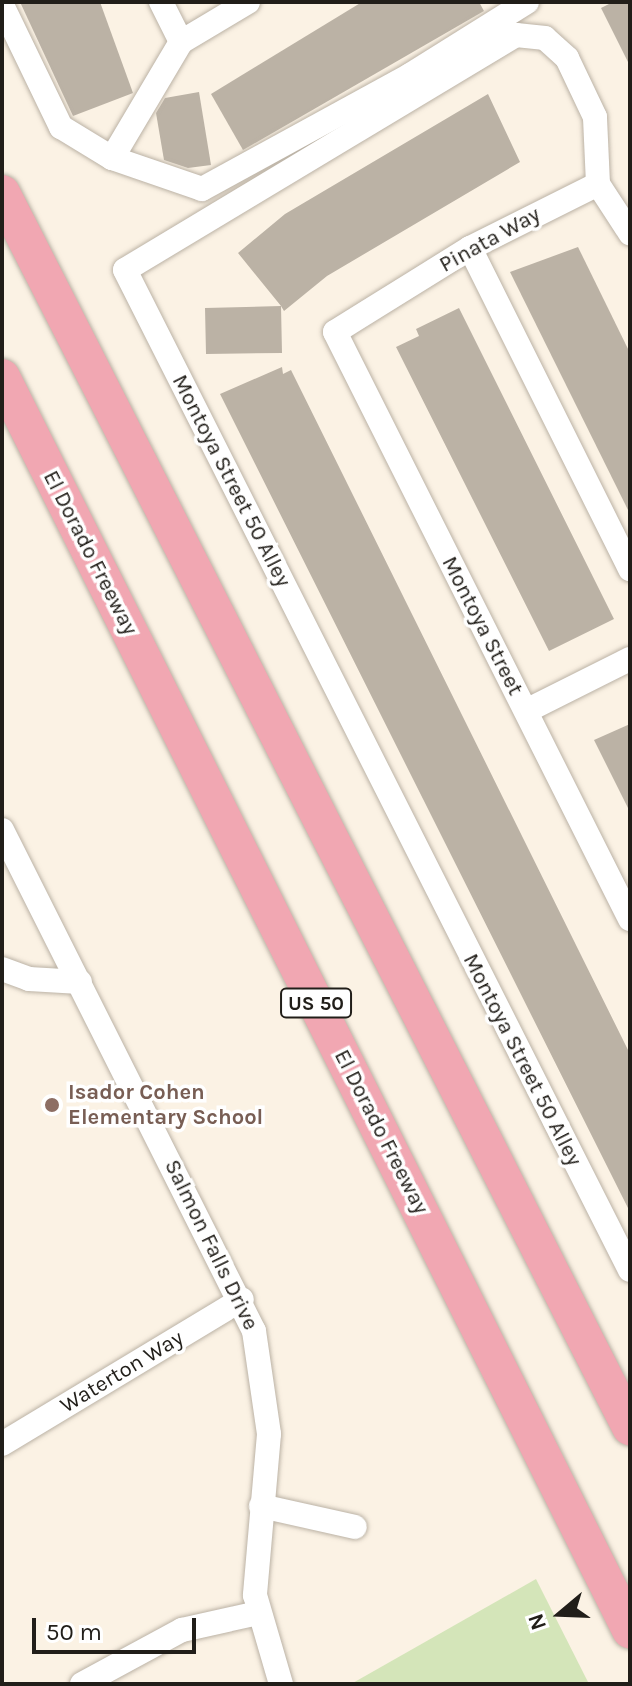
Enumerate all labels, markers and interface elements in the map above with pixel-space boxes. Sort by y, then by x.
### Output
street label: Pinata Way [435,202,545,278]
street label: Montoya Street 50 Alley [166,370,296,592]
street label: El Dorado Freeway [37,466,143,640]
street label: Montoya Street [436,552,528,700]
street label: Montoya Street 50 Alley [457,949,587,1171]
road number: US 50 [280,987,352,1019]
street label: El Dorado Freeway [328,1045,434,1219]
place label: Isador Cohen Elementary School [68,1079,263,1130]
marker: Isador Cohen Elementary School [43,1096,61,1114]
street label: Salmon Falls Drive [158,1156,264,1334]
street label: Waterton Way [56,1325,188,1419]
north arrow [520,1574,600,1654]
scale bar [36,1602,200,1652]
text: N [522,1610,552,1634]
text: 50 m [46,1618,102,1646]

